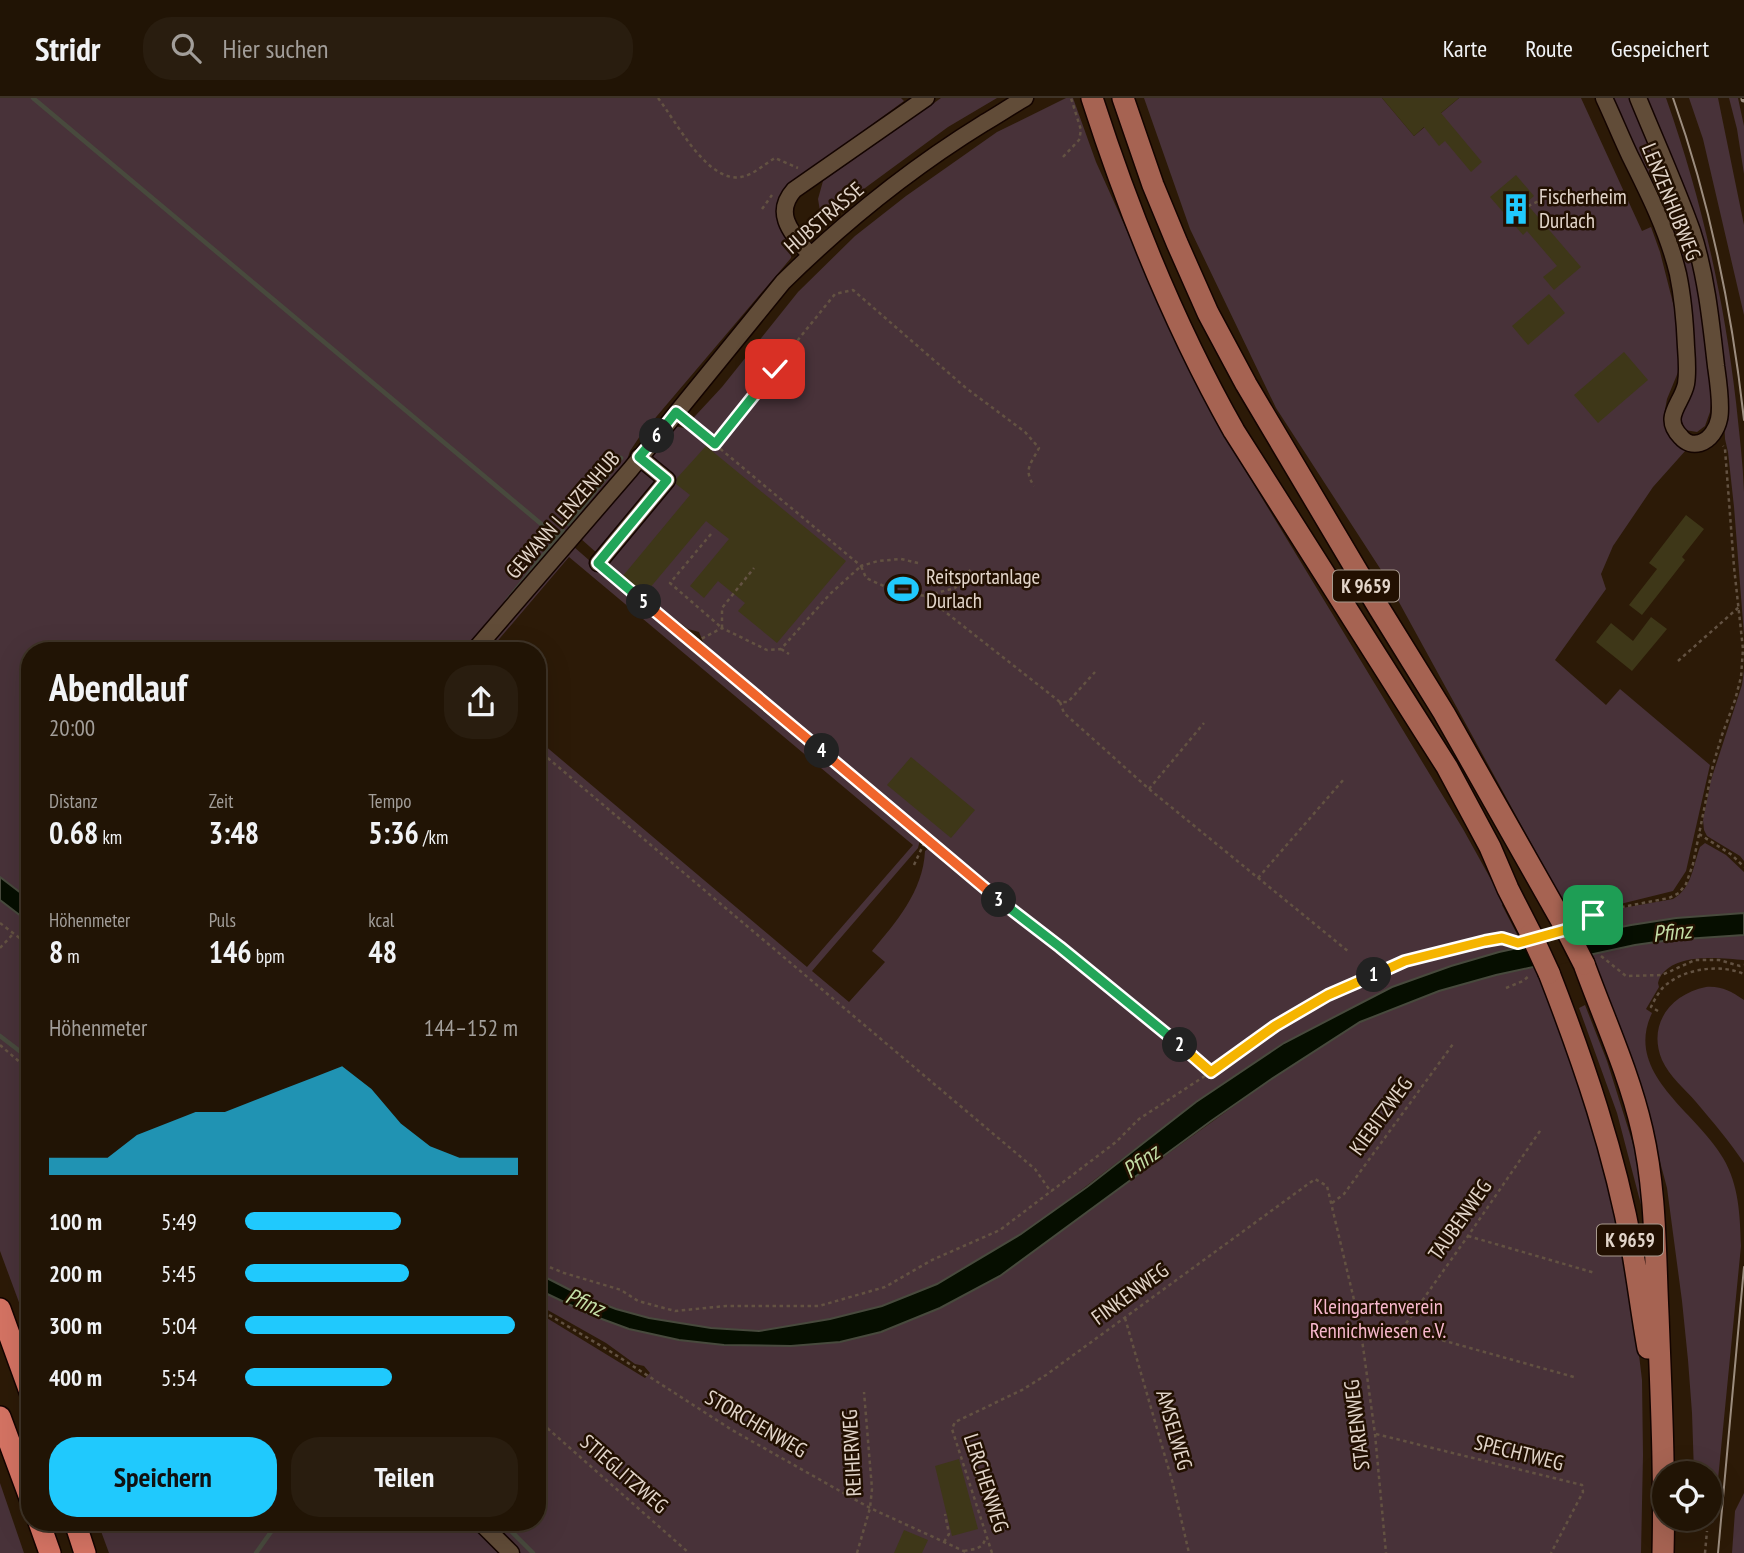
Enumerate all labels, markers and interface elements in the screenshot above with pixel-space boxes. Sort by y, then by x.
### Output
search box [143,17,633,80]
text: Stridr [35,27,101,70]
icon: search [167,29,205,67]
text: Hier suchen [223,32,328,65]
text: Karte [1443,33,1487,64]
text: Route [1525,33,1573,64]
text: Gespeichert [1611,33,1709,64]
street label: LENZENHUBWEG [1636,139,1707,264]
street label: HUBSTRASSE [778,176,869,260]
place label: Fischerheim Durlach [1539,183,1627,234]
building icon: Fischerheim Durlach [1499,192,1533,226]
pin [745,339,805,399]
icon: check [756,350,794,388]
pin: 6 [640,418,674,454]
text: 6 [652,423,661,447]
street label: GEWANN LENZENHUB [500,445,625,584]
place label: Reitsportanlage Durlach [926,563,1040,614]
road number: K 9659 [1333,570,1399,601]
sports icon: Reitsportanlage Durlach [886,572,920,606]
pin: 5 [626,584,662,620]
text: 5 [639,589,648,613]
text: Abendlauf [49,662,187,711]
button: share [444,665,518,739]
text: 20:00 [49,713,95,742]
pin: 4 [804,734,840,768]
text: 4 [817,738,826,762]
text: Distanz [49,789,98,813]
text: Zeit [209,789,233,813]
text: Tempo [368,789,412,813]
text: 0.68 [49,813,98,852]
text: 3:48 [209,813,259,852]
text: 5:36 [368,813,419,852]
text: km [98,825,122,849]
text: /km [419,825,448,849]
pin: 3 [982,882,1016,918]
pin [1563,885,1623,945]
text: 3 [994,887,1003,911]
icon: arrive [1574,896,1612,934]
text: Höhenmeter [49,908,130,932]
text: Puls [209,908,236,932]
text: kcal [368,908,394,932]
water label: Pfinz [1651,915,1695,948]
text: 8 [49,932,63,971]
text: 146 [209,932,252,971]
text: 48 [368,932,397,971]
text: m [63,944,80,968]
text: bpm [252,944,285,968]
pin: 1 [1356,958,1392,992]
text: 1 [1369,962,1378,986]
text: Höhenmeter [49,1013,147,1042]
text: 144–152 m [424,1013,518,1042]
pin: 2 [1162,1028,1198,1062]
text: 2 [1175,1032,1184,1056]
street label: KIEBITZWEG [1343,1071,1418,1160]
water label: Pfinz [1116,1136,1167,1184]
street label: TAUBENWEG [1422,1174,1497,1265]
text: 100 m [49,1207,102,1236]
text: 5:49 [161,1207,197,1236]
road number: K 9659 [1597,1224,1663,1256]
street label: FINKENWEG [1086,1257,1174,1331]
text: 200 m [49,1259,102,1288]
text: 5:45 [161,1259,197,1288]
water label: Pfinz [562,1281,611,1324]
park label: Kleingartenverein Rennichwiesen e.V. [1310,1293,1446,1344]
text: 300 m [49,1311,102,1340]
text: 5:04 [161,1311,197,1340]
text: 400 m [49,1363,102,1392]
text: 5:54 [161,1363,197,1392]
street label: STARENWEG [1338,1378,1375,1472]
street label: STORCHENWEG [700,1384,812,1464]
street label: AMSELWEG [1150,1387,1199,1473]
street label: REIHERWEG [836,1409,867,1497]
street label: STIEGLITZWEG [575,1428,674,1519]
street label: SPECHTWEG [1472,1428,1567,1477]
street label: LERCHENWEG [958,1430,1015,1535]
button: Speichern [49,1437,277,1517]
button: Teilen [291,1437,518,1517]
map controls [1652,1461,1722,1531]
button: locate [1652,1461,1722,1531]

